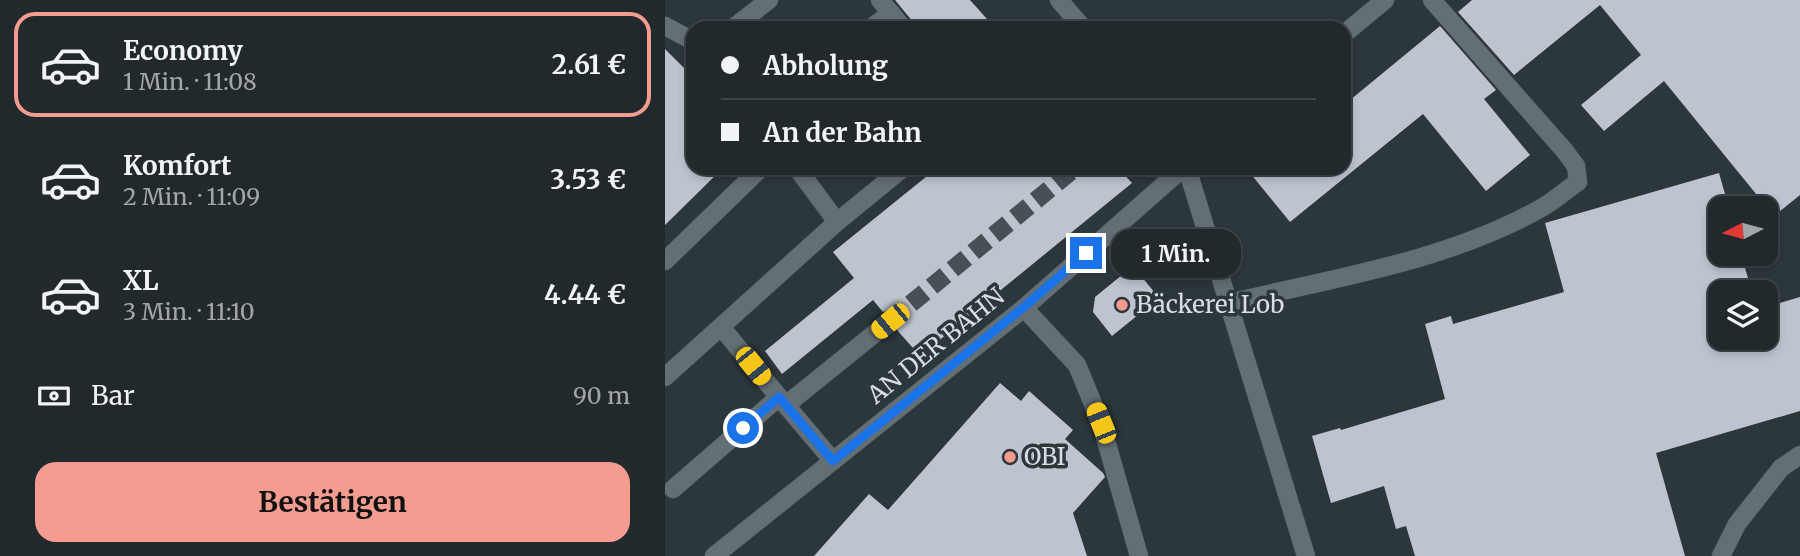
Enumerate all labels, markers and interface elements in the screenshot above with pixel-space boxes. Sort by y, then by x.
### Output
icon: car [39,33,102,96]
text: Economy [123,34,243,67]
text: 2.61 € [552,48,626,81]
text: Abholung [763,49,888,82]
text: 1 Min. · 11:08 [123,67,257,96]
text: An der Bahn [763,116,922,149]
icon: car [39,148,102,211]
text: Komfort [123,149,232,182]
text: 3.53 € [550,163,626,196]
text: 2 Min. · 11:09 [123,182,260,211]
north arrow [1708,196,1778,266]
map controls [1708,196,1778,350]
callout: 1 Min. [1111,229,1240,278]
route end [1070,237,1102,269]
text: 1 Min. [1142,239,1210,268]
icon: car [39,263,102,326]
text: XL [123,264,159,297]
text: 4.44 € [544,278,626,311]
button: layers [1708,280,1778,350]
street label: AN DER BAHN [860,281,1011,411]
place label: Bäckerei Lob [1136,289,1284,320]
text: 3 Min. · 11:10 [123,297,255,326]
marker: Bäckerei Lob [1114,297,1130,313]
car [868,300,913,342]
car [732,343,775,389]
icon: cash [35,377,73,415]
text: Bar [91,379,135,412]
text: 90 m [573,381,630,410]
car [1084,400,1119,446]
route start [727,412,759,444]
place label: OBI [1024,441,1066,472]
marker: OBI [1002,449,1018,465]
button: Bestätigen [35,462,630,542]

